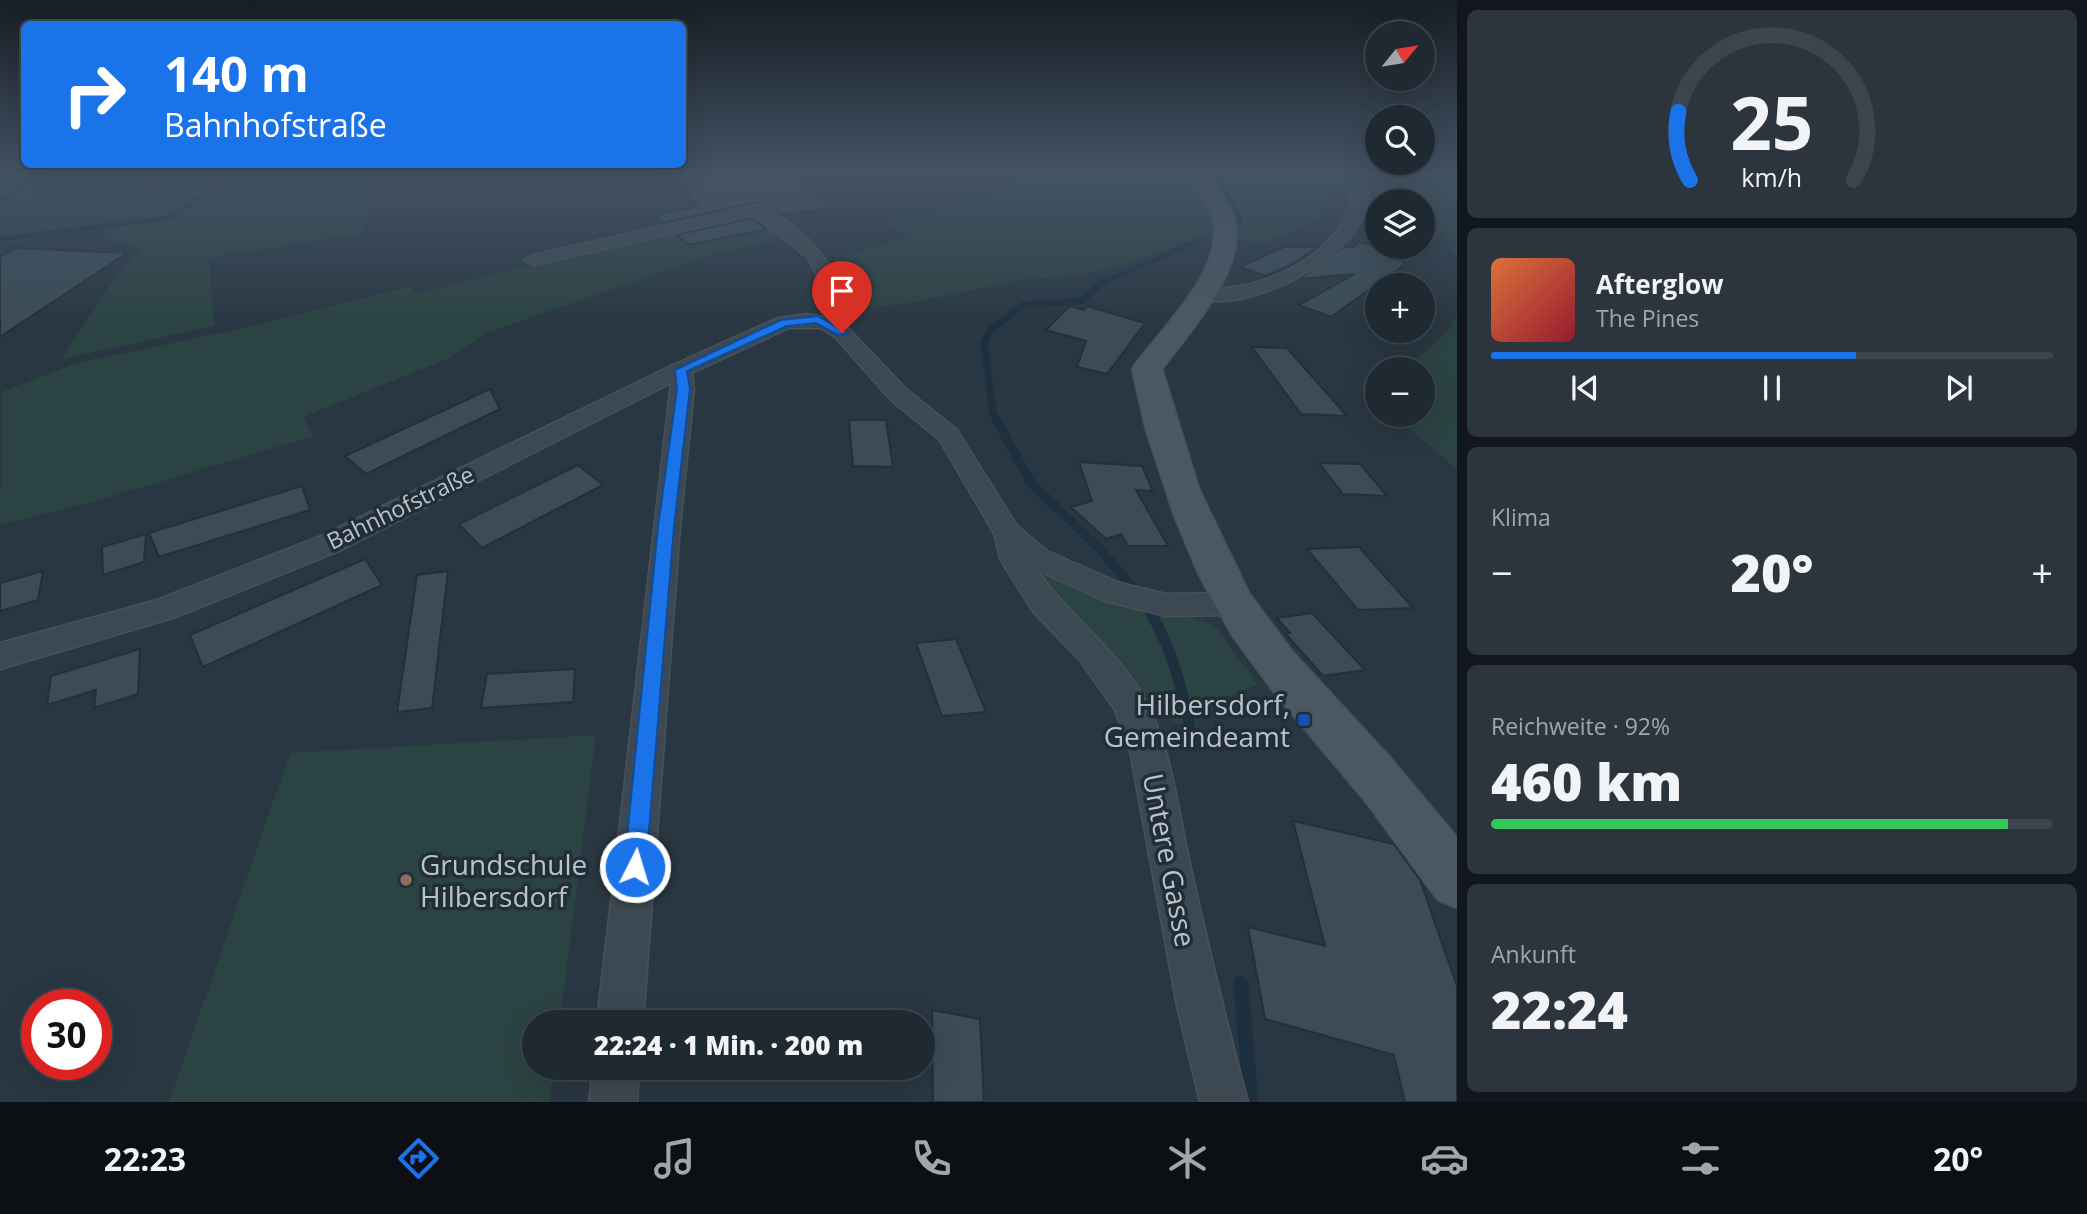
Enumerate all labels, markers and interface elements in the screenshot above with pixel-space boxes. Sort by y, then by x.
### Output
north arrow [1365,21,1435,91]
map controls [1365,21,1435,427]
text: 140 m [164,40,309,106]
icon: right [49,49,140,140]
text: 25 [1730,73,1814,172]
text: Bahnhofstraße [164,103,387,146]
button: search [1365,105,1435,175]
text: km/h [1742,160,1802,194]
button: layers [1365,189,1435,259]
pin [812,261,872,333]
text: Afterglow [1596,266,1723,302]
icon: arrive [823,272,861,310]
button: + [1365,273,1435,343]
text: The Pines [1596,302,1699,334]
button: − [1365,357,1435,427]
icon: previous [1566,369,1604,407]
icon: pause [1753,369,1791,407]
icon: next [1940,369,1978,407]
street label: Bahnhofstraße [321,458,479,556]
text: Klima [1491,501,1551,533]
text: 20° [1731,536,1813,607]
text: − [1491,546,1513,598]
text: + [2031,546,2053,598]
place label: Hilbersdorf, Gemeindeamt [1104,685,1290,755]
text: Reichweite · 92% [1491,710,1670,742]
marker: Hilbersdorf, Gemeindeamt [1296,712,1312,728]
text: 460 km [1491,745,1682,816]
street label: Untere Gasse [1135,770,1205,950]
position arrow [598,830,672,904]
place label: Grundschule Hilbersdorf [420,845,587,915]
marker: Grundschule Hilbersdorf [398,872,414,888]
text: Ankunft [1491,938,1576,970]
text: 22:24 [1491,973,1628,1044]
speed limit sign: 30 [21,989,112,1080]
text: 22:24 · 1 Min. · 200 m [594,1027,863,1063]
icon: directions [394,1134,443,1183]
icon: music [650,1134,699,1183]
icon: phone [907,1134,956,1183]
icon: climate [1163,1134,1212,1183]
icon: car [1420,1134,1469,1183]
icon: filters [1676,1134,1725,1183]
text: 22:23 [104,1137,186,1180]
text: 20° [1933,1137,1983,1180]

